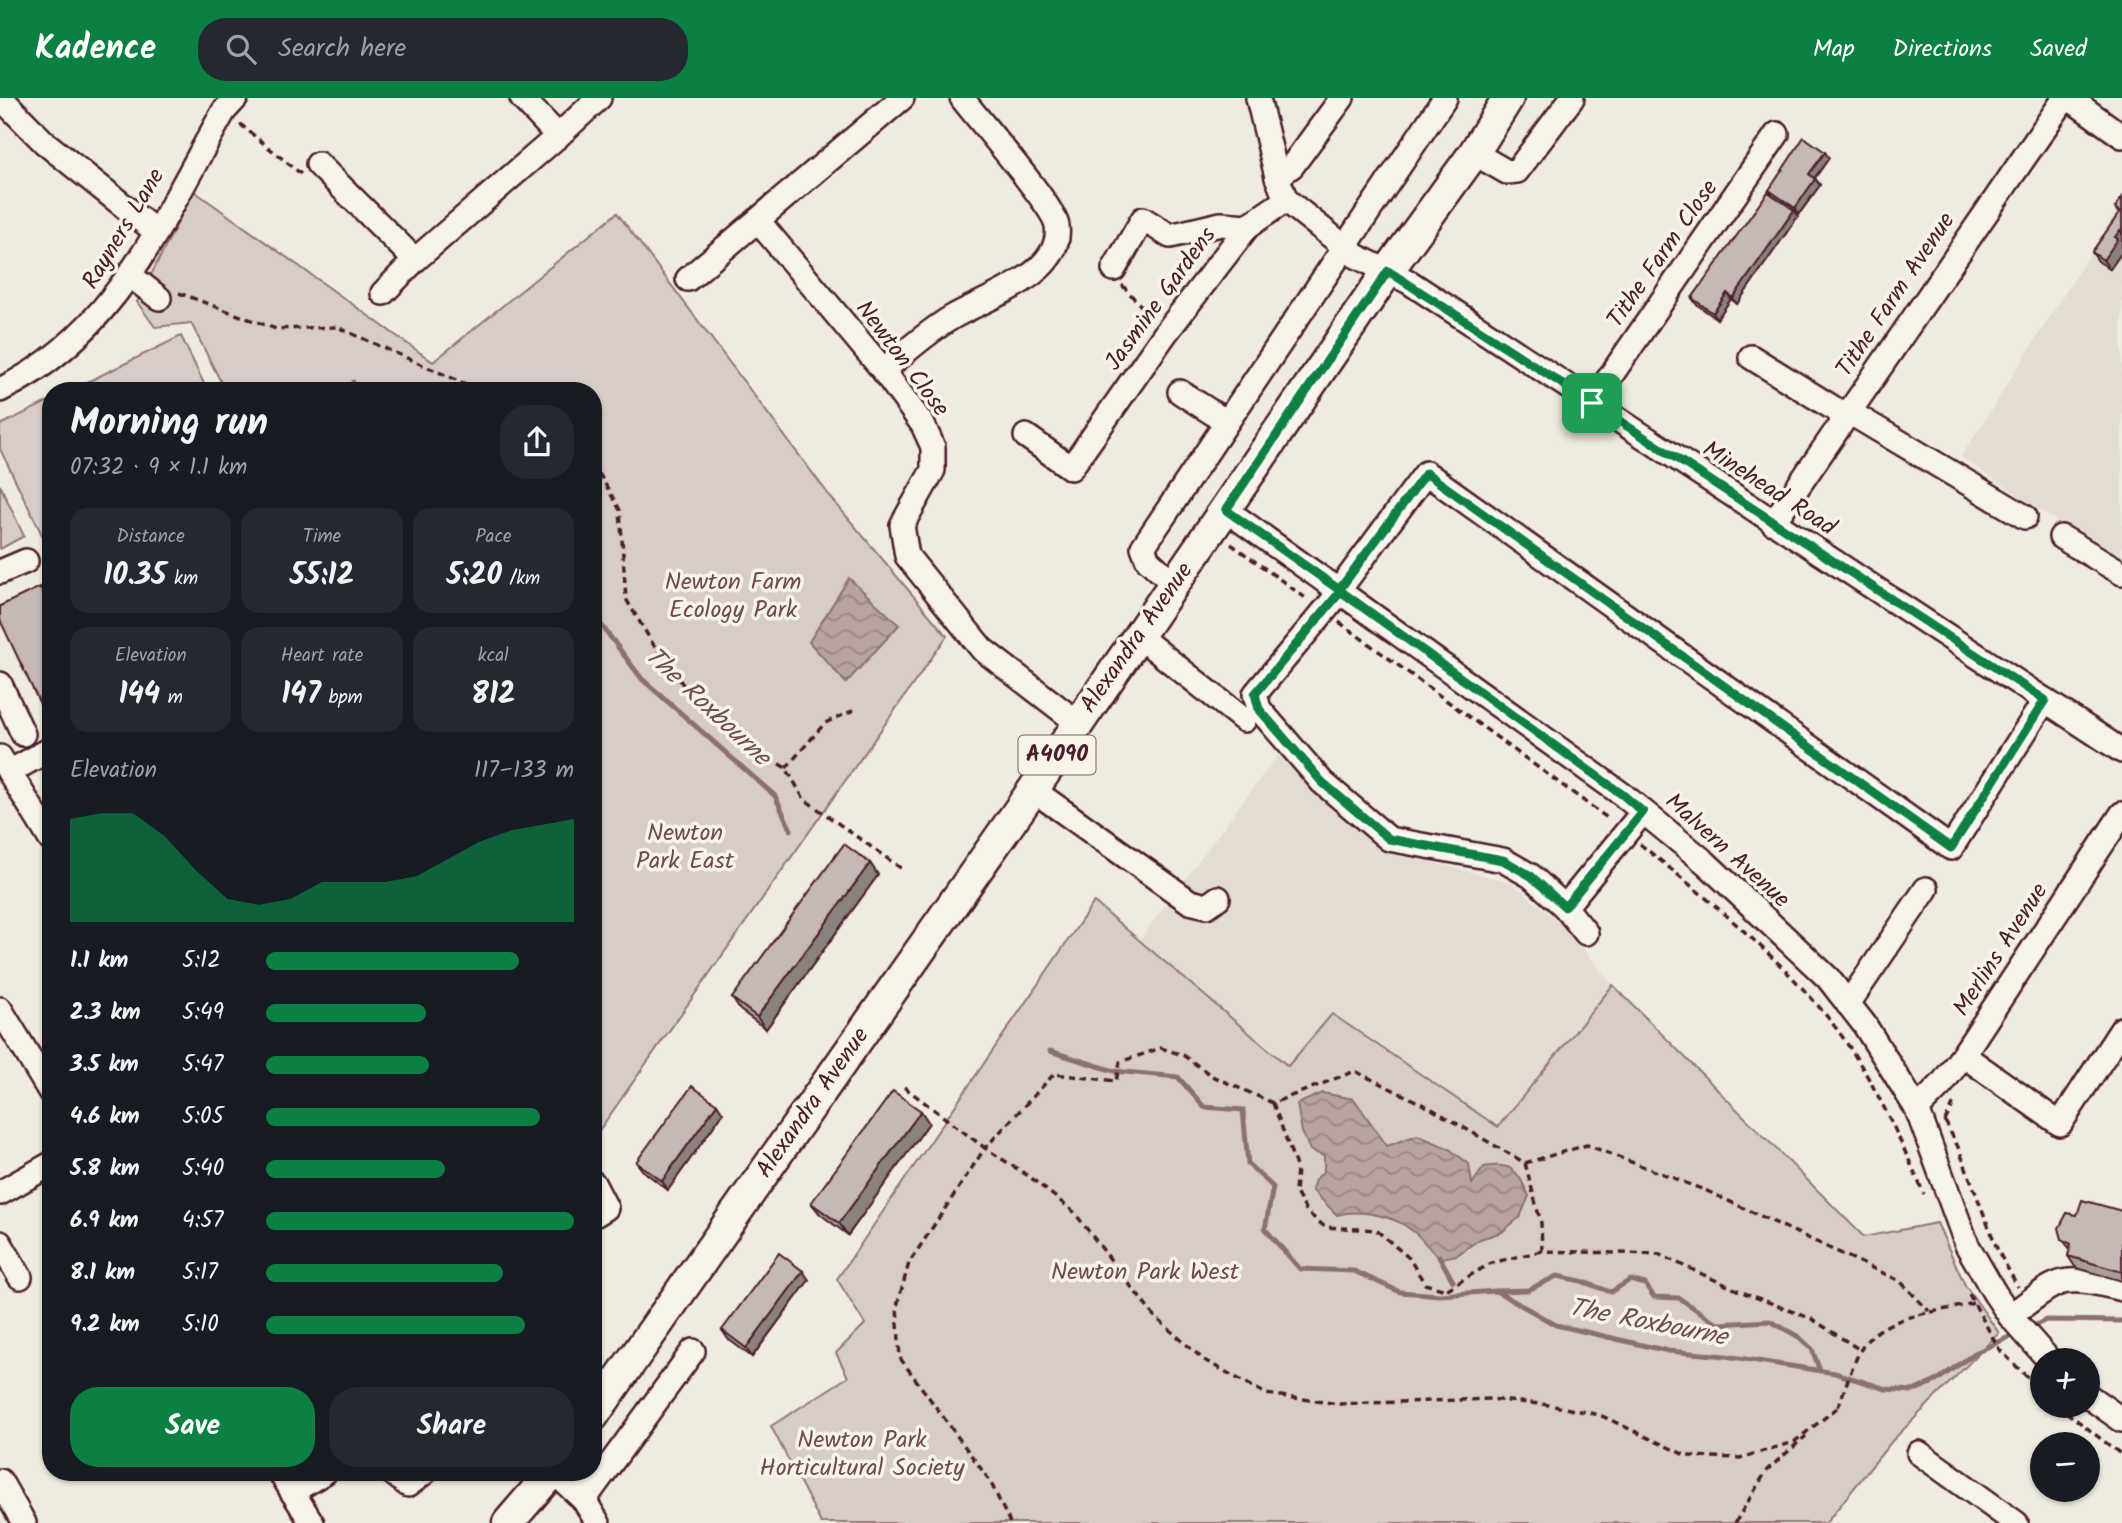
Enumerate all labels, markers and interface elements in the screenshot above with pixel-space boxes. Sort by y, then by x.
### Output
search box [198,18,688,81]
text: Kadence [35,23,156,76]
text: Search here [278,28,406,70]
icon: search [222,30,260,68]
text: Map [1813,30,1855,69]
text: Directions [1893,30,1992,69]
text: Saved [2030,30,2087,69]
street label: Rayners Lane [72,161,176,297]
street label: Tithe Farm Close [1597,171,1729,336]
street label: Tithe Farm Avenue [1826,204,1966,386]
street label: Jasmine Gardens [1095,219,1227,379]
street label: Newton Close [845,292,959,426]
pin [1562,373,1622,433]
icon: arrive [1573,384,1611,422]
text: Morning run [70,394,268,454]
button: share [500,405,574,479]
street label: Minehead Road [1694,431,1845,548]
text: 07:32 · 9 × 1.1 km [70,450,247,486]
text: Distance [117,522,185,552]
text: Time [303,522,341,552]
text: Pace [475,522,511,552]
text: 10.35 [103,552,166,600]
text: 55:12 [290,552,354,600]
text: 5:20 [446,552,502,600]
street label: Alexandra Avenue [1070,554,1204,722]
park label: Newton Farm Ecology Park [665,563,801,630]
text: km [166,564,198,594]
text: /km [502,564,540,594]
water label: The Roxbourne [634,637,782,779]
text: Elevation [115,641,187,671]
text: Heart rate [281,641,363,671]
text: kcal [478,641,509,671]
text: 144 [118,671,160,719]
text: 147 [281,671,321,719]
text: 812 [471,671,515,719]
text: m [160,683,183,713]
text: bpm [321,683,363,713]
road number: A4090 [1018,736,1096,775]
text: Elevation [70,753,157,789]
text: 117–133 m [474,753,574,789]
street label: Malvern Avenue [1655,784,1799,918]
park label: Newton Park East [636,814,735,881]
street label: Merlins Avenue [1943,875,2059,1025]
text: 1.1 km [70,943,128,979]
text: 5:12 [182,943,221,979]
text: 2.3 km [70,995,140,1031]
text: 5:49 [182,995,224,1031]
street label: Alexandra Avenue [746,1019,880,1187]
text: 3.5 km [70,1047,139,1083]
text: 5:47 [182,1047,223,1083]
text: 4.6 km [70,1099,139,1135]
text: 5:05 [182,1099,224,1135]
text: 5.8 km [70,1151,140,1187]
text: 5:40 [182,1151,224,1187]
text: 6.9 km [70,1203,139,1239]
text: 4:57 [182,1203,223,1239]
park label: Newton Park West [1051,1253,1240,1292]
text: 8.1 km [70,1255,135,1291]
text: 5:17 [182,1255,218,1291]
water label: The Roxbourne [1565,1287,1733,1359]
text: 9.2 km [70,1307,140,1343]
text: 5:10 [182,1307,219,1343]
map controls [2030,1348,2100,1502]
button: + [2030,1348,2100,1418]
button: Save [70,1387,315,1467]
button: Share [329,1387,574,1467]
park label: Newton Park Horticultural Society [760,1421,965,1488]
button: − [2030,1432,2100,1502]

